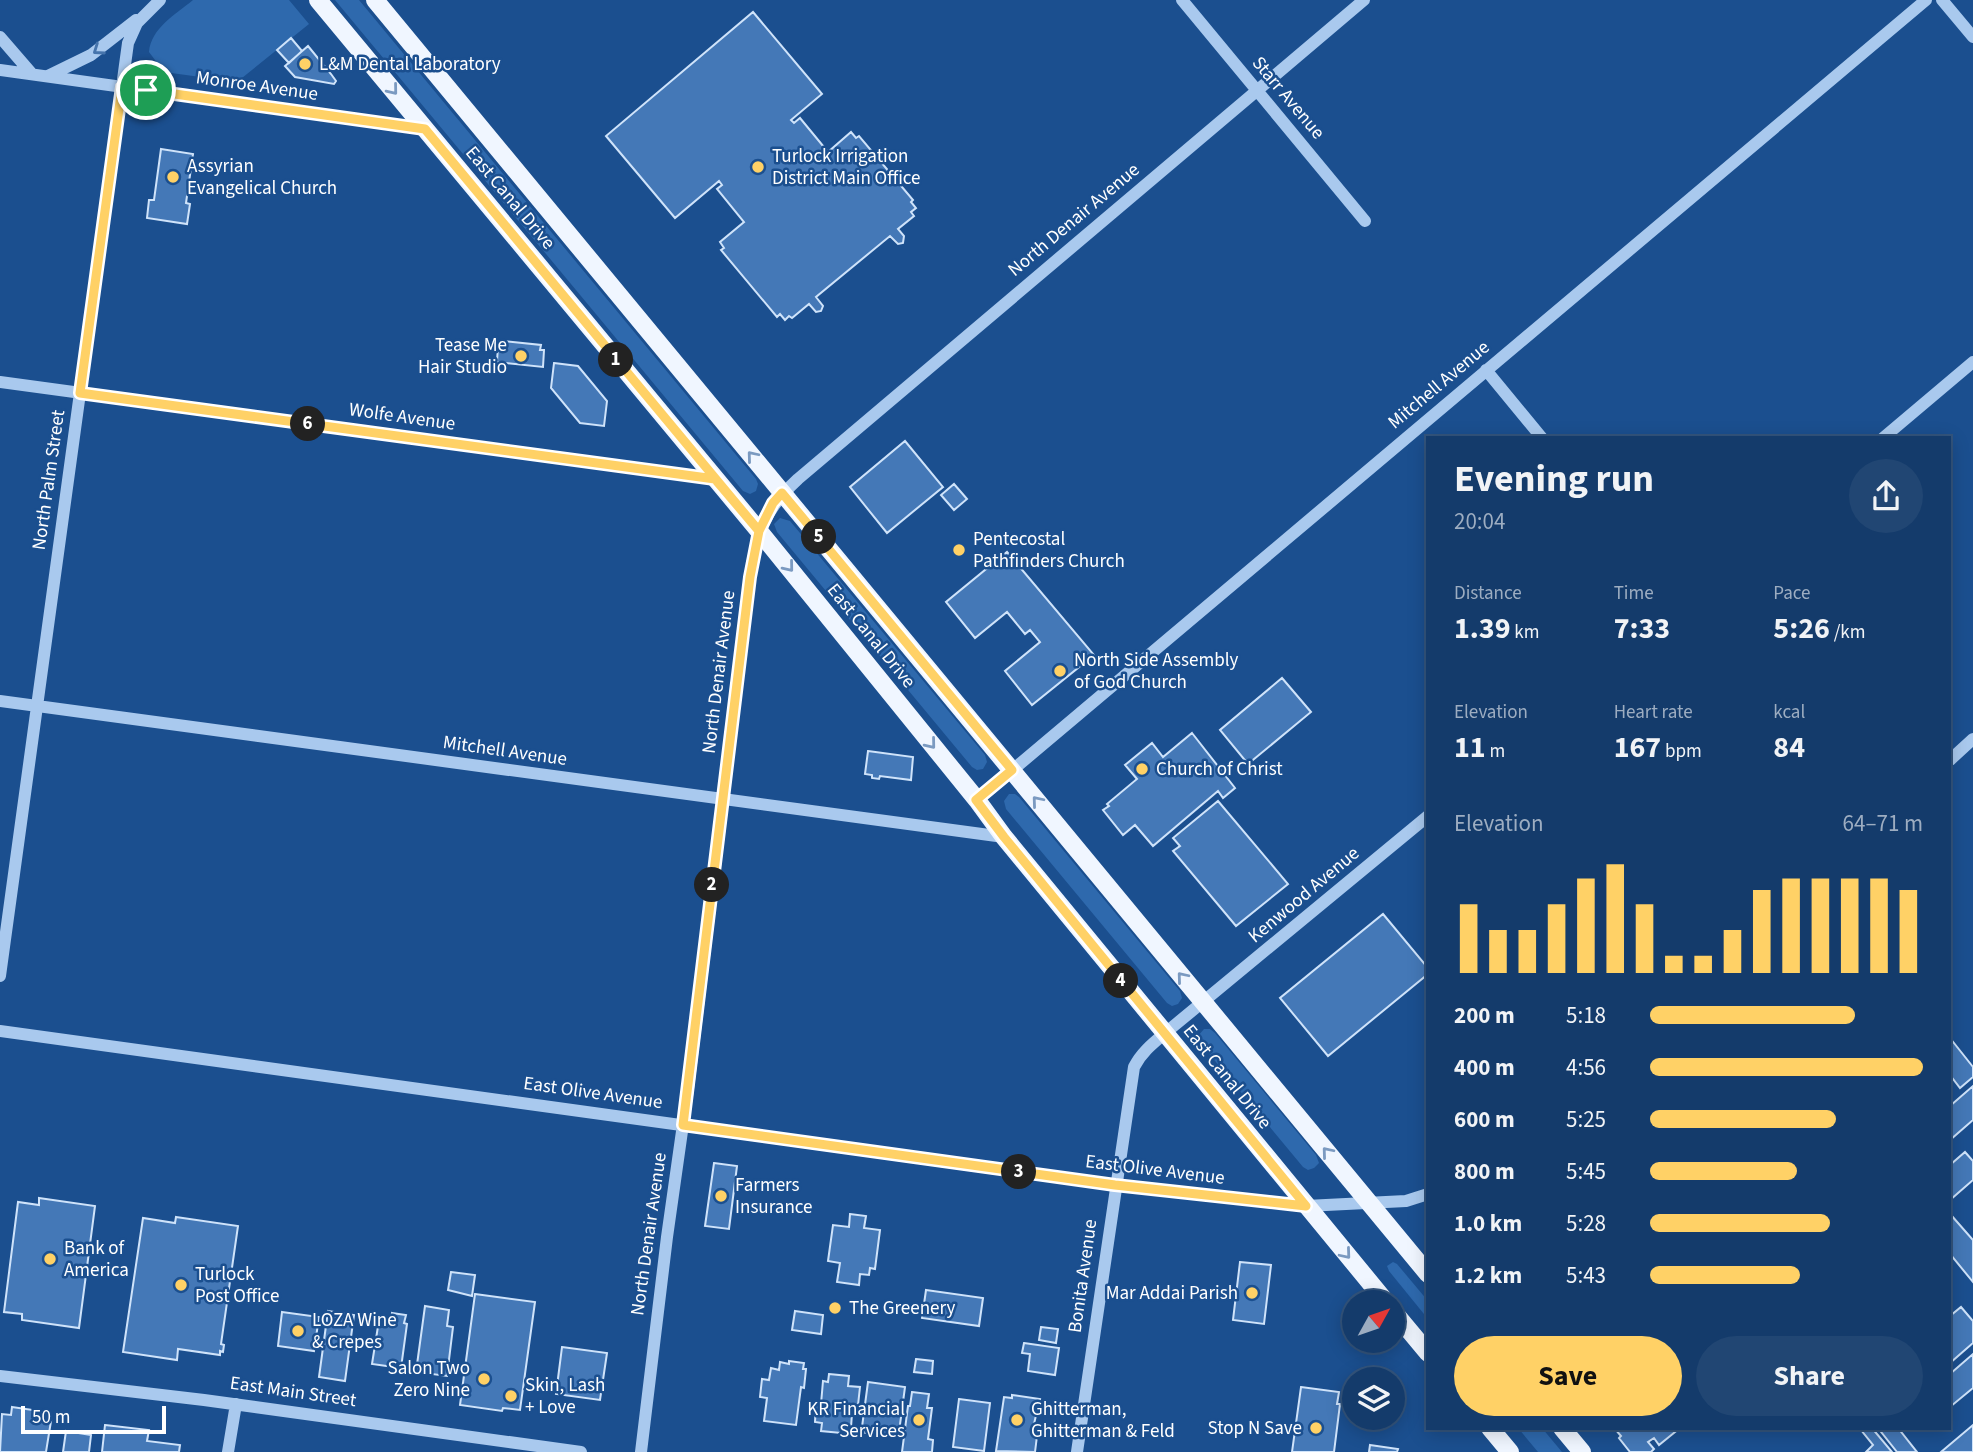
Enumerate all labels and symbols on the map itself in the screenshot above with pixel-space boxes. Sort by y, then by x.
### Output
one-way arrow [93,42,106,54]
place label: L&M Dental Laboratory [319,51,501,78]
street label: Starr Avenue [1245,51,1331,145]
marker: L&M Dental Laboratory [297,56,313,72]
pin [116,60,176,120]
street label: Monroe Avenue [194,64,320,108]
one-way arrow [385,82,397,95]
street label: East Canal Drive [459,140,561,256]
place label: Turlock Irrigation District Main Office [772,143,921,192]
place label: Assyrian Evangelical Church [187,153,337,202]
street label: North Denair Avenue [1002,157,1146,283]
marker: Turlock Irrigation District Main Office [750,159,766,175]
marker: Assyrian Evangelical Church [165,169,181,185]
place label: Tease Me Hair Studio [418,332,507,381]
street label: Mitchell Avenue [1382,334,1496,436]
pin: 1 [598,342,634,378]
marker: Tease Me Hair Studio [513,348,529,364]
street label: Wolfe Avenue [347,396,457,438]
pin: 6 [290,406,326,442]
street label: North Palm Street [26,408,72,552]
one-way arrow [748,451,760,464]
pin: 5 [802,520,836,554]
place label: Pentecostal Pathfinders Church [973,526,1125,575]
marker: Pentecostal Pathfinders Church [951,542,967,558]
one-way arrow [780,560,793,572]
street label: East Canal Drive [820,578,922,694]
street label: North Denair Avenue [696,589,742,755]
place label: North Side Assembly of God Church [1074,647,1239,696]
marker: North Side Assembly of God Church [1052,663,1068,679]
street label: Mitchell Avenue [441,729,569,773]
one-way arrow [923,737,936,749]
place label: Church of Christ [1156,756,1283,783]
marker: Church of Christ [1134,761,1150,777]
one-way arrow [1033,797,1045,810]
street label: Kenwood Avenue [1243,840,1365,950]
pin: 2 [694,868,730,903]
pin: 4 [1104,964,1138,998]
one-way arrow [1178,972,1190,985]
street label: East Canal Drive [1176,1019,1278,1135]
street label: East Olive Avenue [522,1070,664,1116]
one-way arrow [1323,1147,1335,1160]
street label: East Olive Avenue [1084,1148,1226,1192]
street label: North Denair Avenue [624,1151,674,1317]
pin: 3 [1002,1154,1036,1190]
place label: Farmers Insurance [735,1172,813,1221]
marker: Farmers Insurance [713,1188,729,1204]
street label: Bonita Avenue [1062,1217,1104,1335]
place label: Bank of America [64,1235,129,1284]
one-way arrow [1338,1246,1350,1259]
marker: Bank of America [42,1251,58,1267]
place label: Turlock Post Office [195,1261,279,1310]
marker: Turlock Post Office [173,1277,189,1293]
place label: Mar Addai Parish [1106,1280,1238,1307]
marker: Mar Addai Parish [1244,1285,1260,1301]
north arrow [1342,1290,1405,1353]
place label: The Greenery [849,1295,956,1322]
marker: The Greenery [827,1300,843,1316]
place label: LOZA Wine & Crepes [312,1307,397,1356]
marker: LOZA Wine & Crepes [290,1323,306,1339]
place label: Salon Two Zero Nine [388,1355,470,1404]
street label: East Main Street [228,1370,358,1414]
marker: Salon Two Zero Nine [476,1371,492,1387]
place label: Skin, Lash + Love [525,1372,605,1421]
marker: Skin, Lash + Love [503,1388,519,1404]
place label: KR Financial Services [807,1396,905,1445]
place label: Ghitterman, Ghitterman & Feld [1031,1396,1175,1445]
scale bar [21,1403,166,1435]
marker: KR Financial Services [911,1412,927,1428]
marker: Ghitterman, Ghitterman & Feld [1009,1412,1025,1428]
place label: Stop N Save [1207,1415,1302,1442]
marker: Stop N Save [1308,1420,1324,1436]

